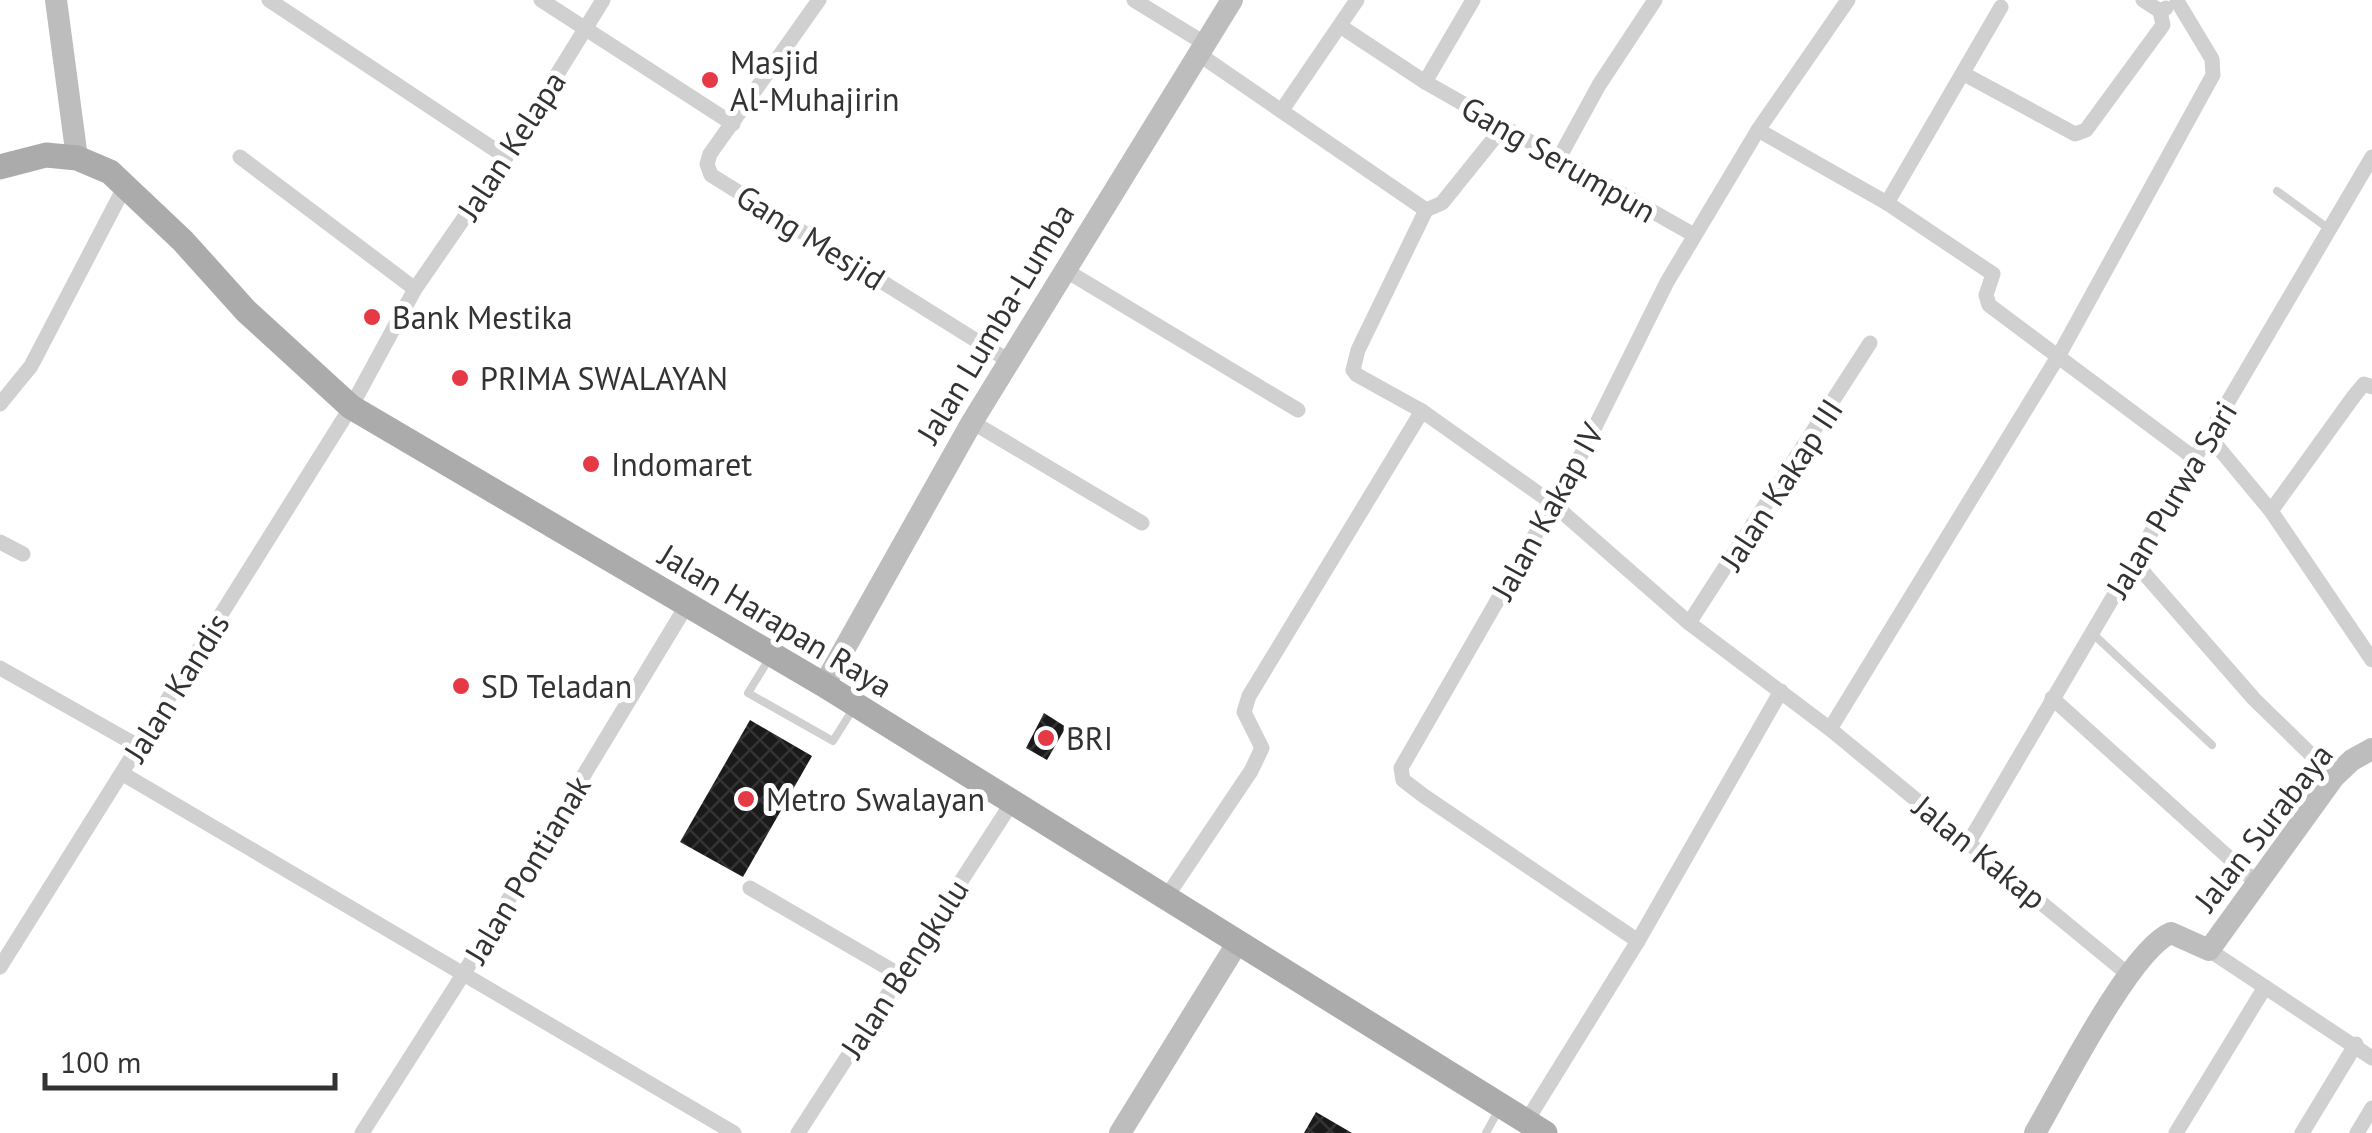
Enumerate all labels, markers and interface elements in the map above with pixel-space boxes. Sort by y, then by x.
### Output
place label: Masjid Al-Muhajirin [730,41,900,120]
street label: Jalan Kelapa [446,63,575,229]
marker: Masjid Al-Muhajirin [699,69,721,91]
street label: Gang Serumpun [1454,86,1664,232]
street label: Gang Mesjid [729,175,893,299]
street label: Jalan Lumba-Lumba [906,195,1083,452]
place label: Bank Mestika [392,296,573,338]
marker: Bank Mestika [361,306,383,328]
place label: PRIMA SWALAYAN [480,357,728,399]
marker: PRIMA SWALAYAN [449,367,471,389]
street label: Jalan Kakap III [1709,390,1852,579]
street label: Jalan Purwa Sari [2095,393,2246,607]
street label: Jalan Kakap IV [1480,415,1613,608]
place label: Indomaret [611,443,752,485]
marker: Indomaret [580,453,602,475]
street label: Jalan Harapan Raya [650,533,900,706]
street label: Jalan Kandis [113,605,238,771]
place label: SD Teladan [481,665,632,707]
marker: SD Teladan [450,675,472,697]
place label: BRI [1066,717,1113,759]
marker: BRI [1035,727,1057,749]
street label: Jalan Surabaya [2183,735,2342,921]
street label: Jalan Pontianak [453,767,600,972]
place label: Metro Swalayan [766,778,985,820]
street label: Jalan Kakap [1903,784,2055,918]
marker: Metro Swalayan [735,788,757,810]
street label: Jalan Bengkulu [829,870,978,1067]
scale bar [45,1028,335,1090]
text: 100 m [60,1042,141,1081]

